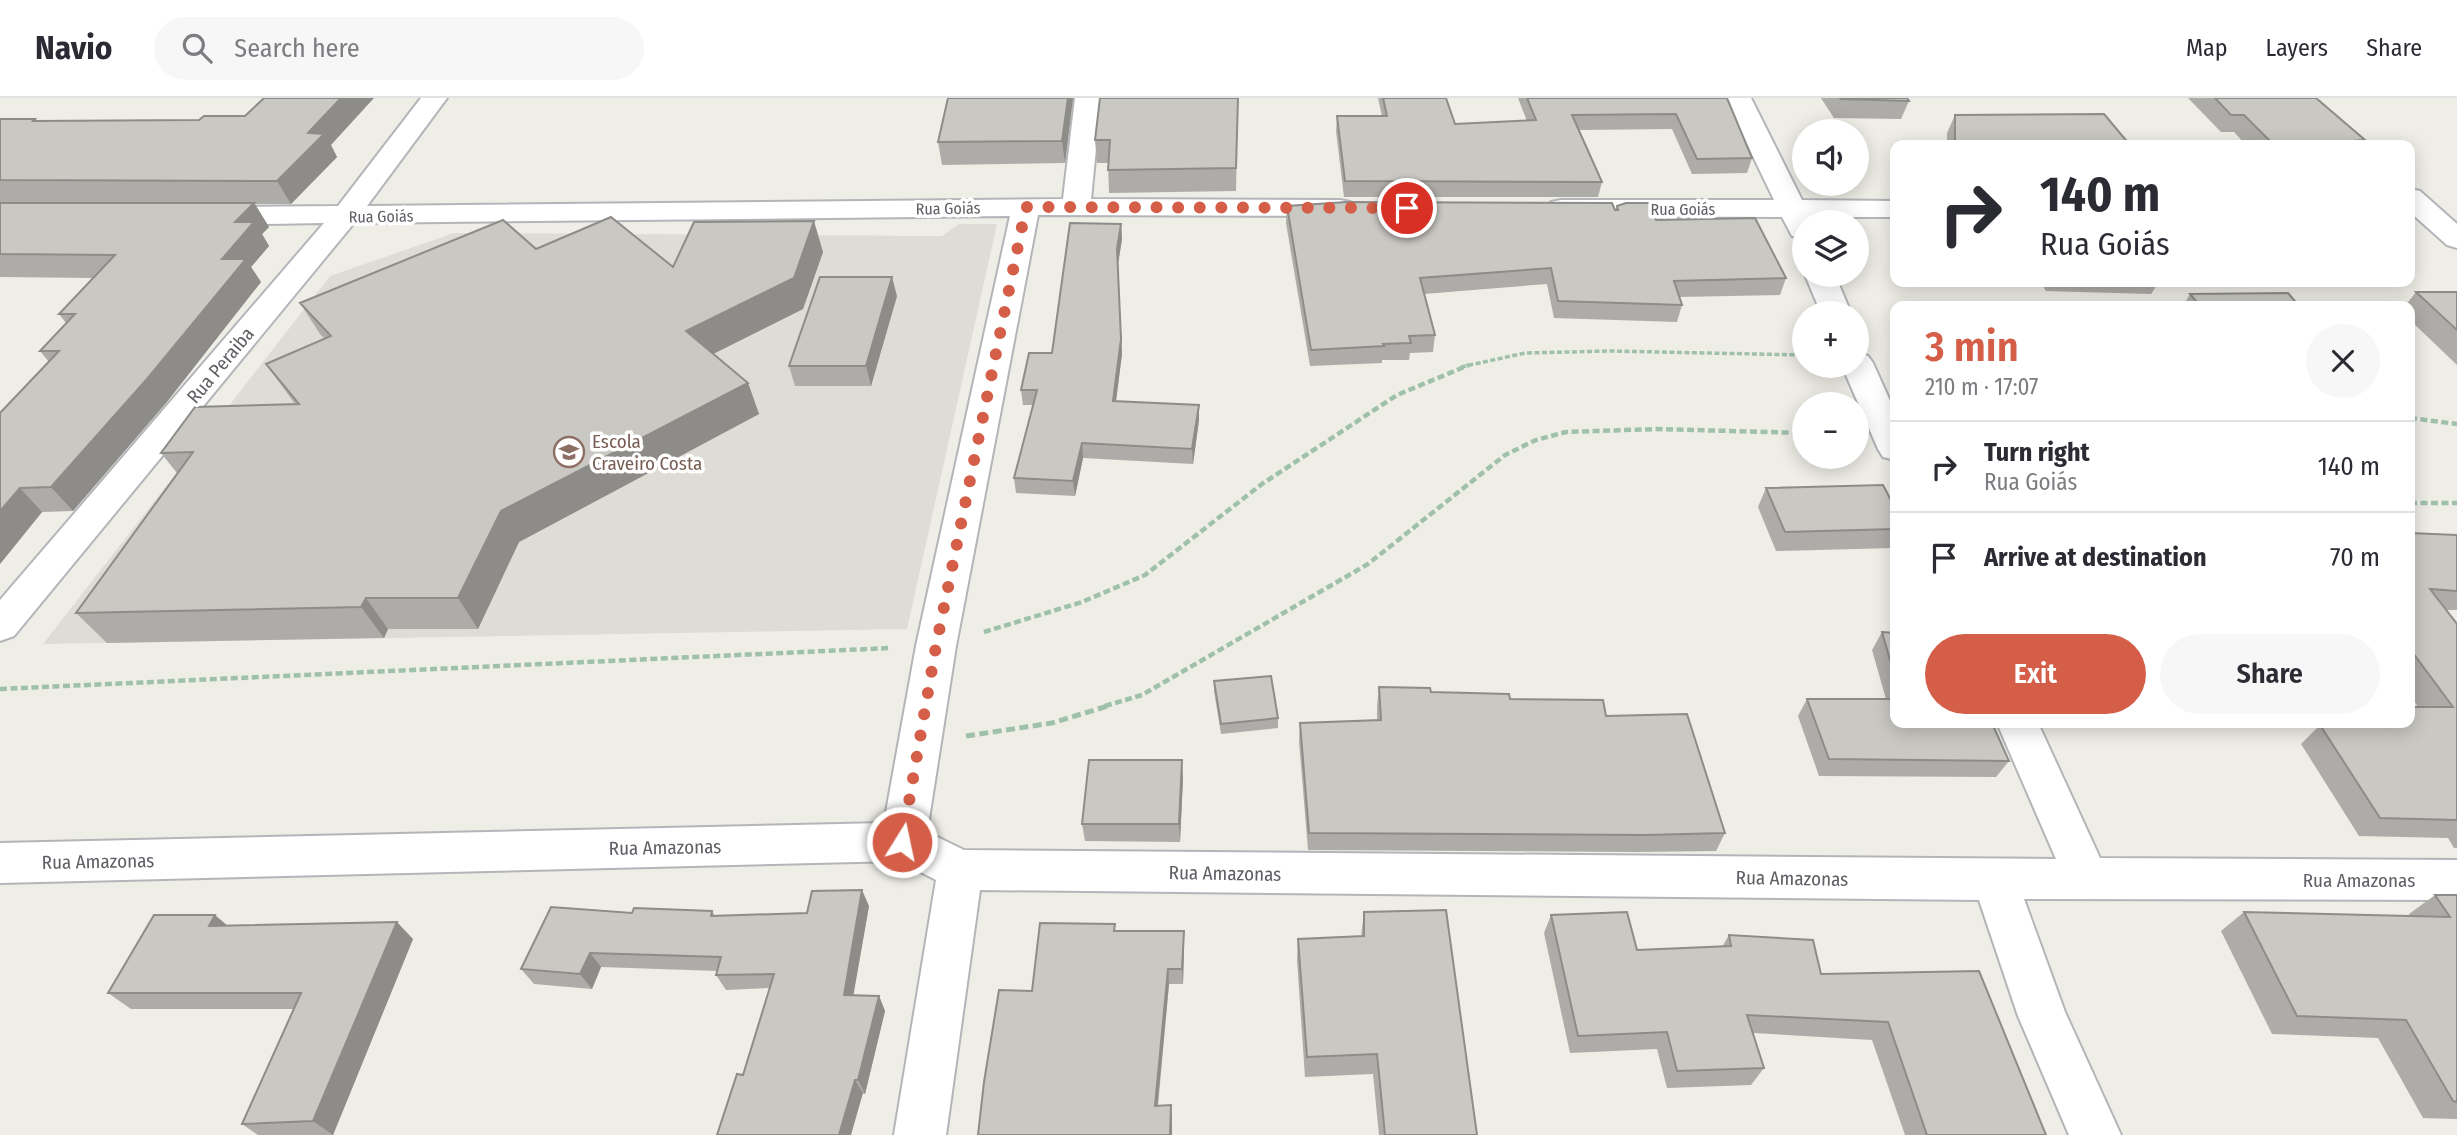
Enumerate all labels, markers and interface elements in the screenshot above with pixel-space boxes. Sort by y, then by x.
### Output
search box [154,17,644,80]
text: Navio [35,28,112,68]
icon: search [178,29,216,67]
text: Search here [234,33,360,64]
text: Map [2186,34,2228,62]
text: Layers [2266,34,2328,62]
text: Share [2366,34,2422,62]
map controls [1792,119,1869,469]
button: sound [1792,119,1869,196]
text: 140 m [2040,165,2160,224]
icon: right [1925,168,2016,259]
pin [1377,178,1437,238]
icon: arrive [1388,189,1426,227]
street label: Rua Goiás [915,198,981,219]
street label: Rua Goiás [1651,200,1716,219]
street label: Rua Goiás [348,206,414,227]
button: layers [1792,210,1869,287]
text: Rua Goiás [2040,225,2170,263]
button: + [1792,301,1869,378]
text: 3 min [1925,322,2019,372]
street label: Rua Peraiba [182,323,259,408]
button: close [2306,324,2380,398]
text: 210 m · 17:07 [1925,373,2038,401]
button: − [1792,392,1869,469]
place label: Escola Craveiro Costa [592,430,702,475]
school or university icon: Escola Craveiro Costa [552,435,586,469]
text: Turn right [1984,437,2090,468]
icon: right [1925,448,1963,486]
text: 140 m [2318,451,2380,482]
text: Rua Goiás [1984,468,2077,496]
icon: arrive [1925,539,1963,577]
text: Arrive at destination [1984,542,2207,573]
text: 70 m [2330,542,2380,573]
button: Exit [1925,634,2146,714]
button: Share [2160,634,2380,714]
position arrow [865,805,939,879]
street label: Rua Amazonas [608,835,722,860]
street label: Rua Amazonas [41,849,155,874]
street label: Rua Amazonas [1168,861,1282,886]
street label: Rua Amazonas [1735,866,1849,891]
street label: Rua Amazonas [2303,869,2415,892]

